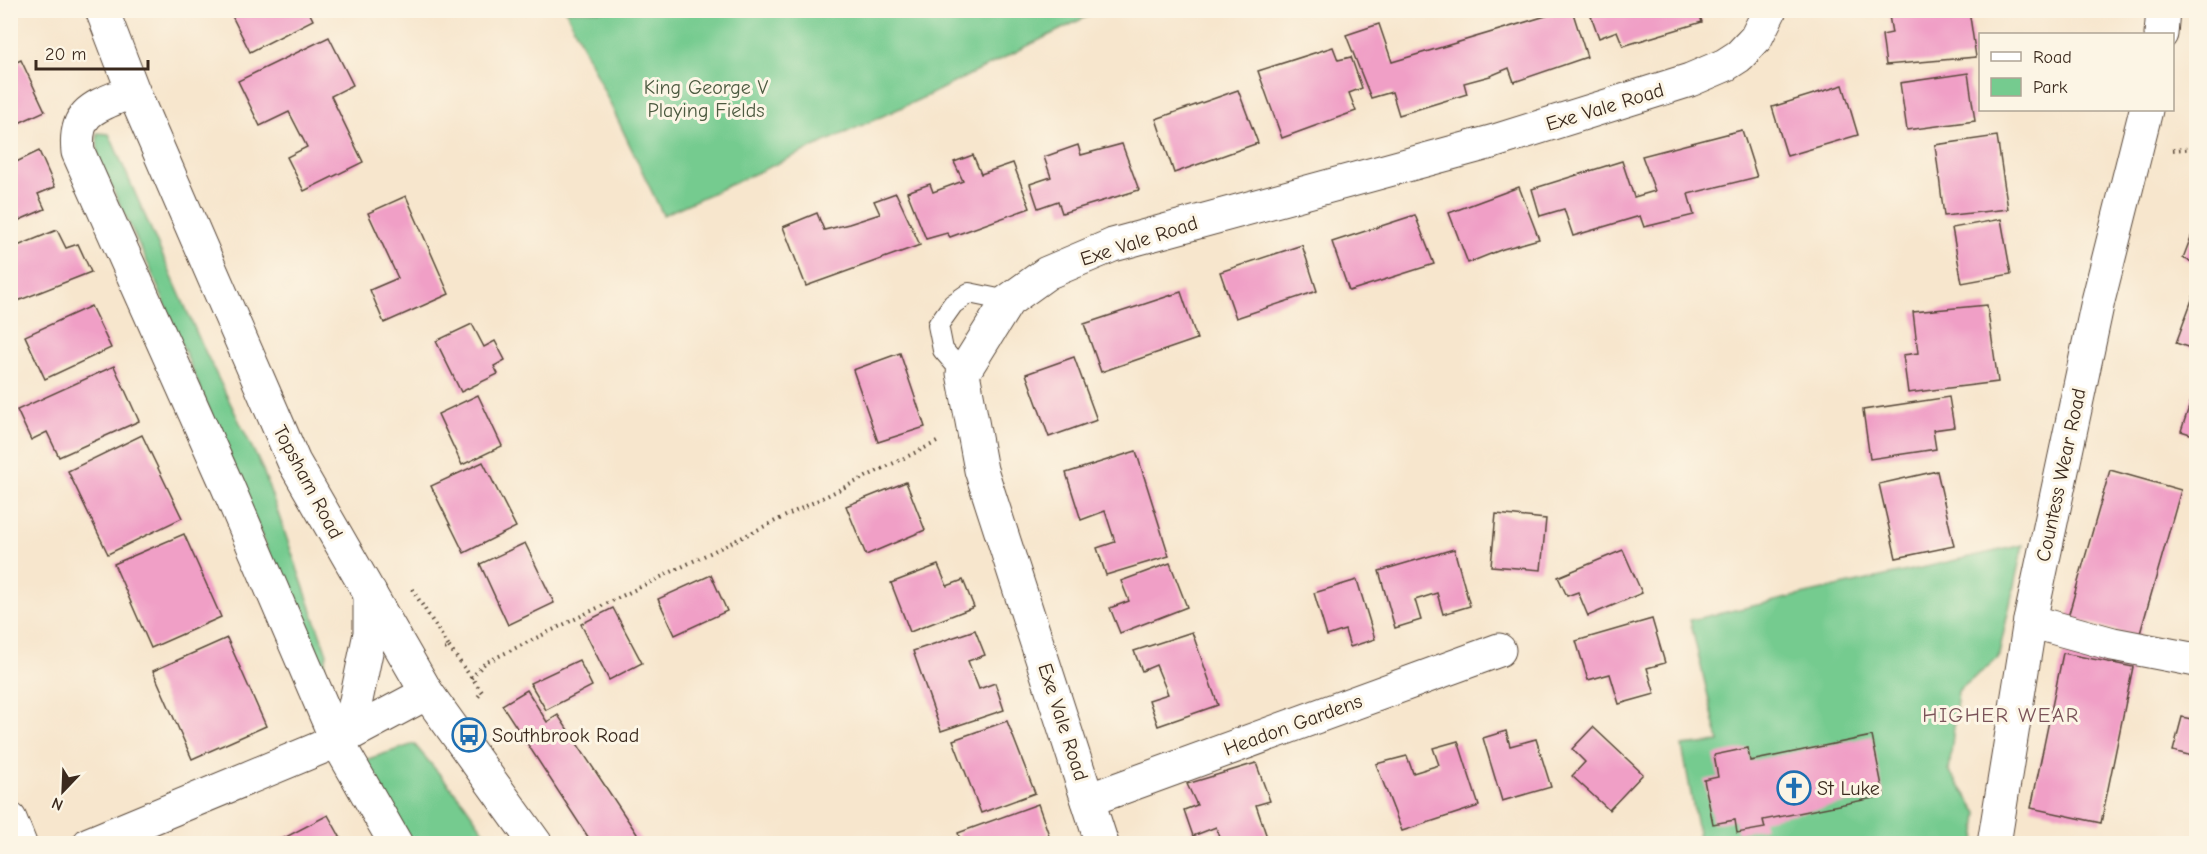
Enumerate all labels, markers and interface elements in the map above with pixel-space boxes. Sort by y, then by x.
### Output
scale bar [36,33,148,71]
legend [1979,33,2174,111]
text: 20 m [45,44,86,65]
text: Road [2033,47,2072,68]
park label: King George V Playing Fields [644,76,768,122]
text: Park [2033,77,2068,98]
street label: Exe Vale Road [1543,78,1667,136]
street label: Exe Vale Road [1077,211,1201,271]
street label: Countess Wear Road [2031,386,2091,564]
street label: Topsham Road [268,421,348,543]
street label: Exe Vale Road [1033,660,1093,784]
street label: Headon Gardens [1221,689,1365,761]
district label: HIGHER WEAR [1922,703,2080,727]
bus stop icon: Southbrook Road [451,717,487,753]
place label: Southbrook Road [492,724,639,747]
north arrow [33,761,93,821]
church icon: St Luke [1776,770,1812,806]
place label: St Luke [1817,777,1880,800]
text: N [49,794,66,814]

